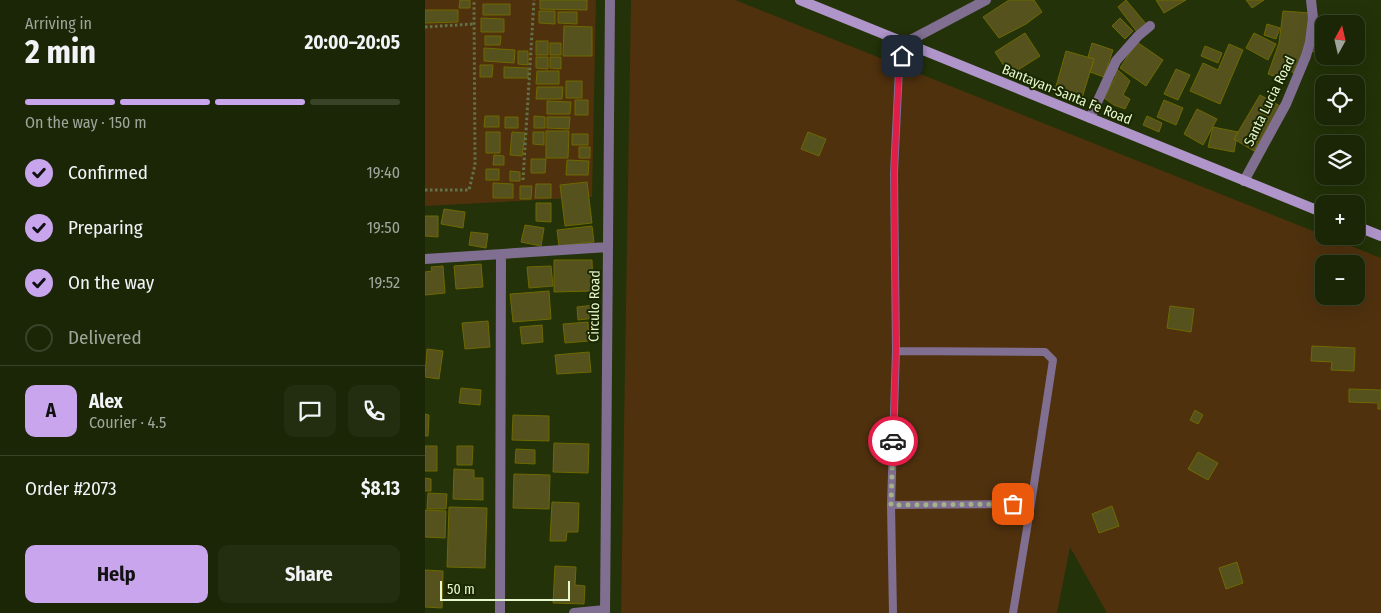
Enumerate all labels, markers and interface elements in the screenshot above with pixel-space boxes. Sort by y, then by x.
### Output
text: Arriving in [25,14,92,33]
north arrow [1315,15,1365,65]
map controls [1315,15,1365,305]
text: 20:00–20:05 [304,31,400,54]
text: 2 min [25,33,96,71]
pin [881,35,923,77]
icon: home [888,42,916,70]
street label: Santa Lucia Road [1240,54,1299,149]
street label: Bantayan-Santa Fe Road [999,61,1134,128]
button: locate [1315,75,1365,125]
text: On the way · 150 m [25,113,146,132]
button: layers [1315,135,1365,185]
icon: check [25,159,53,187]
text: Confirmed [68,161,148,184]
text: 19:40 [367,163,400,182]
button: + [1315,195,1365,245]
icon: check [25,214,53,242]
text: Preparing [68,216,143,239]
text: 19:50 [367,218,400,237]
button: − [1315,255,1365,305]
icon: check [25,269,53,297]
street label: Circulo Road [585,270,604,342]
text: On the way [68,271,154,294]
text: 19:52 [368,273,400,292]
text: Delivered [68,326,142,349]
button: chat [284,385,336,437]
button: phone [348,385,400,437]
text: Alex [89,390,123,413]
text: A [46,399,56,422]
text: Courier · 4.5 [89,413,166,432]
courier [868,416,918,466]
icon: car [879,427,907,455]
text: Order #2073 [25,477,117,500]
text: $8.13 [361,477,400,500]
pin [992,483,1034,525]
icon: bag [999,490,1027,518]
button: Help [25,545,208,603]
button: Share [218,545,400,603]
scale bar [440,578,570,601]
text: 50 m [447,581,475,598]

